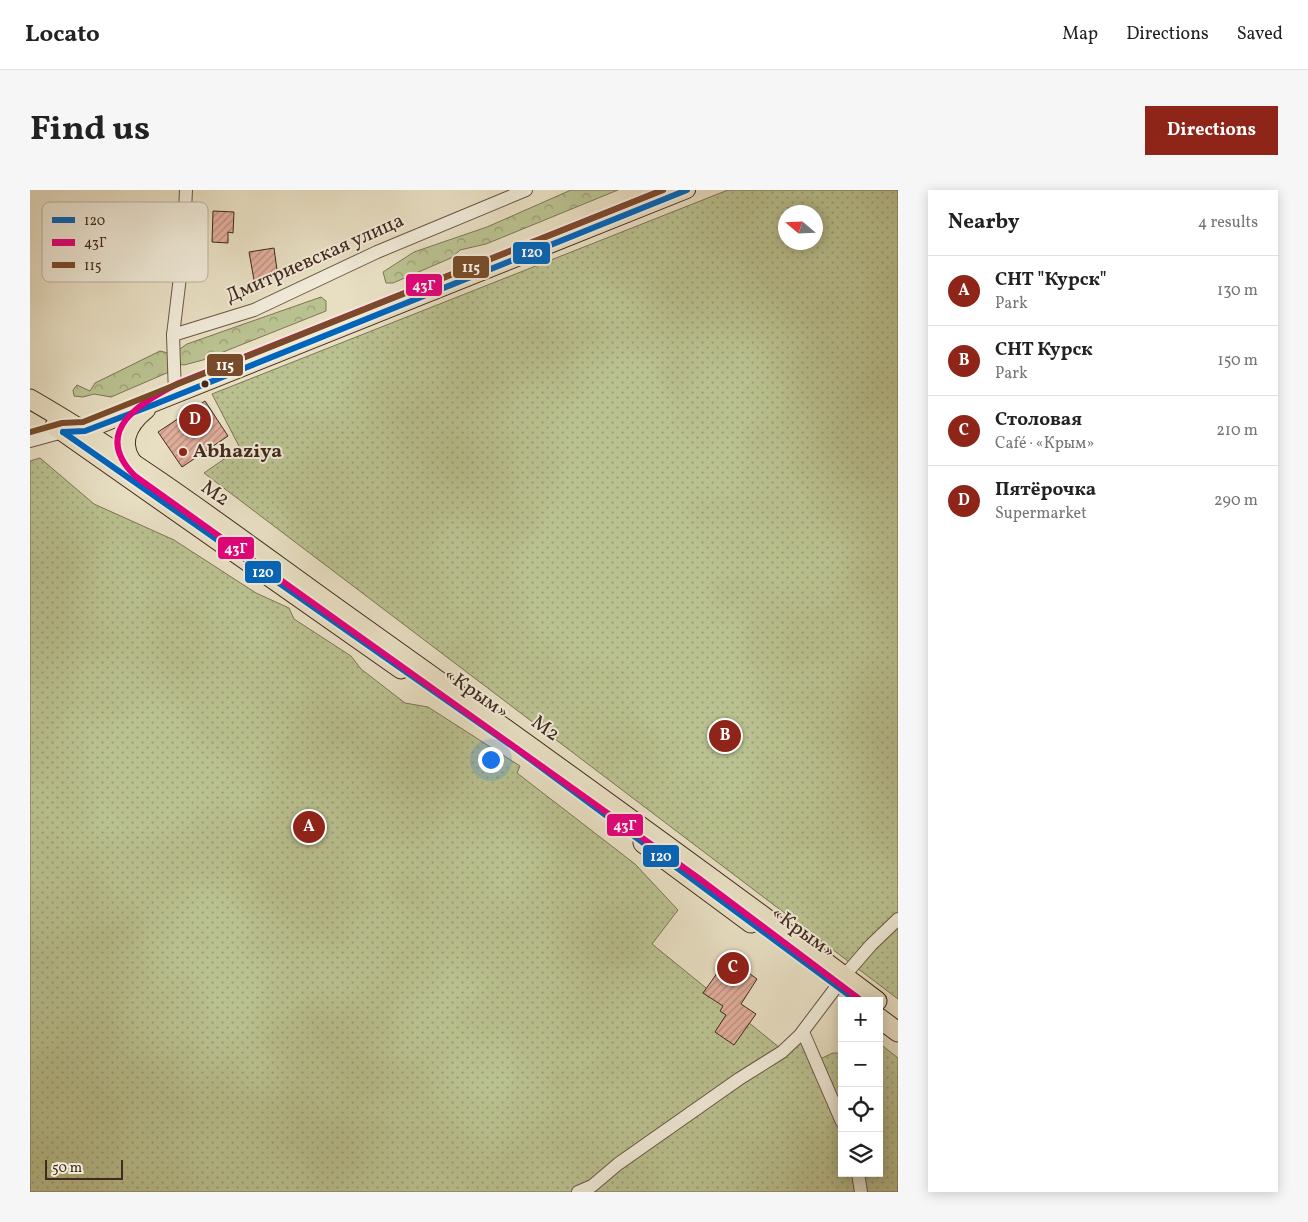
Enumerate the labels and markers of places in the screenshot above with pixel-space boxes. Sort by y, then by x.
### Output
unlabelled marker [200,379,210,389]
pin: D [179,401,211,439]
place label: Abhaziya [193,438,282,466]
marker: Abhaziya [177,446,189,458]
pin: B [709,717,741,755]
pin: A [293,808,325,846]
pin: C [717,949,749,987]

